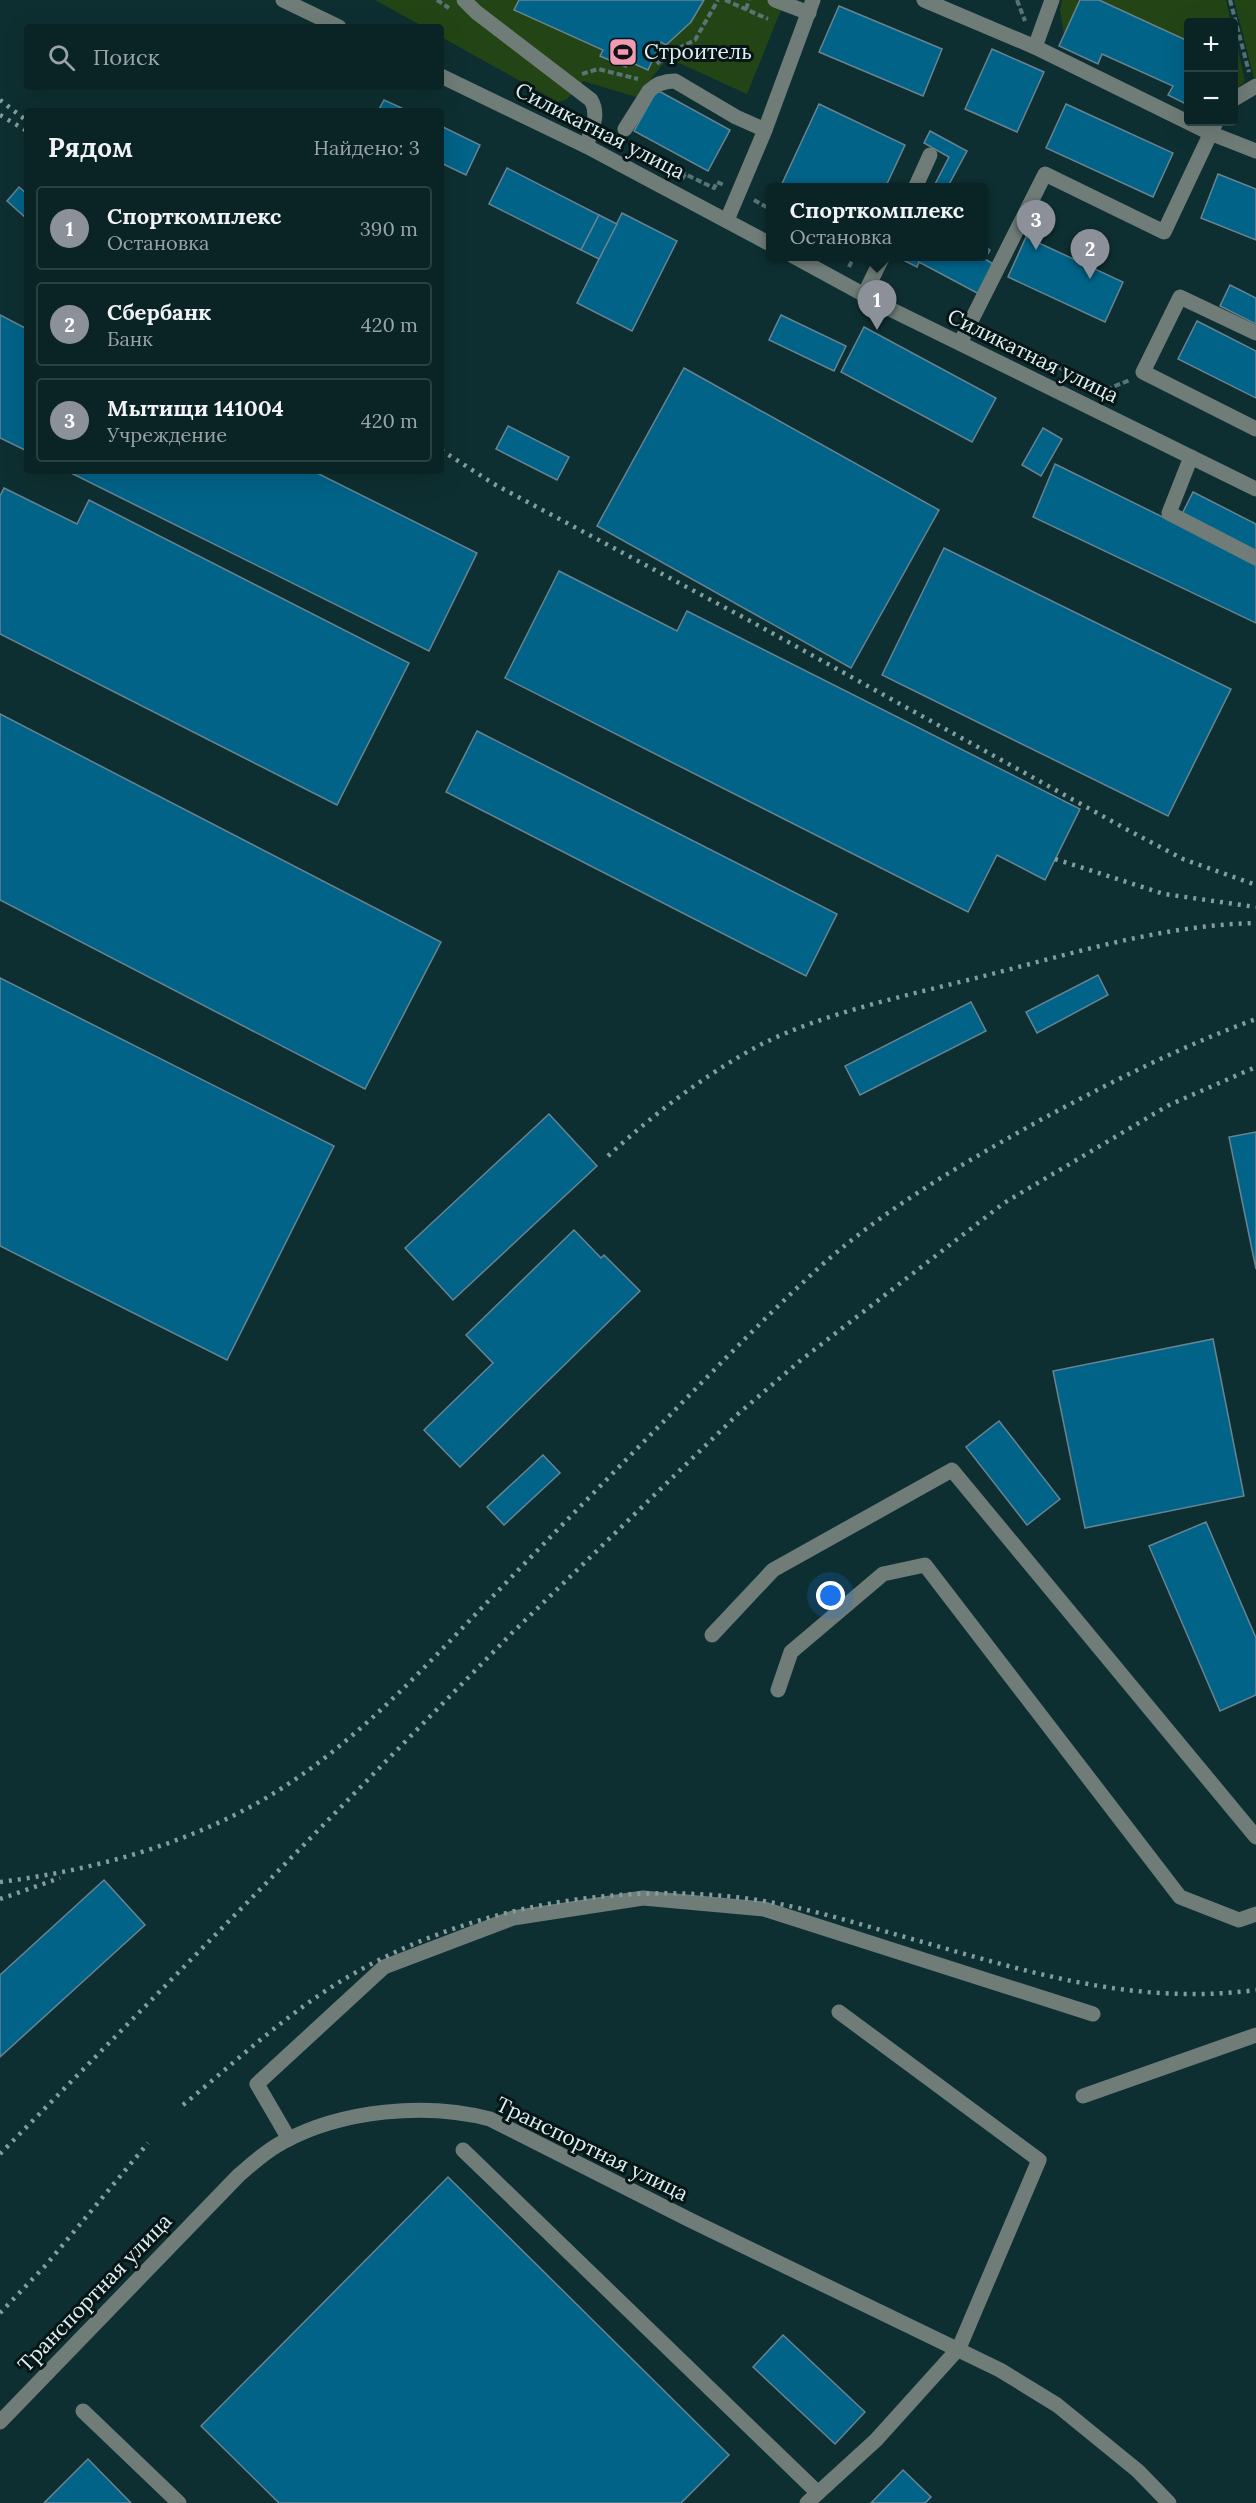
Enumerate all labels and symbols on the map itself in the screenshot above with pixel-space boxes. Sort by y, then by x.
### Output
sports icon: Строитель [607,36,639,68]
place label: Строитель [644,38,752,65]
street label: Силикатная улица [511,76,690,185]
pin: 3 [1016,200,1056,250]
pin: 2 [1070,230,1110,279]
pin: 1 [858,280,896,330]
street label: Силикатная улица [943,302,1123,409]
your location [816,1581,845,1610]
street label: Транспортная улица [492,2090,693,2207]
street label: Транспортная улица [12,2207,178,2378]

